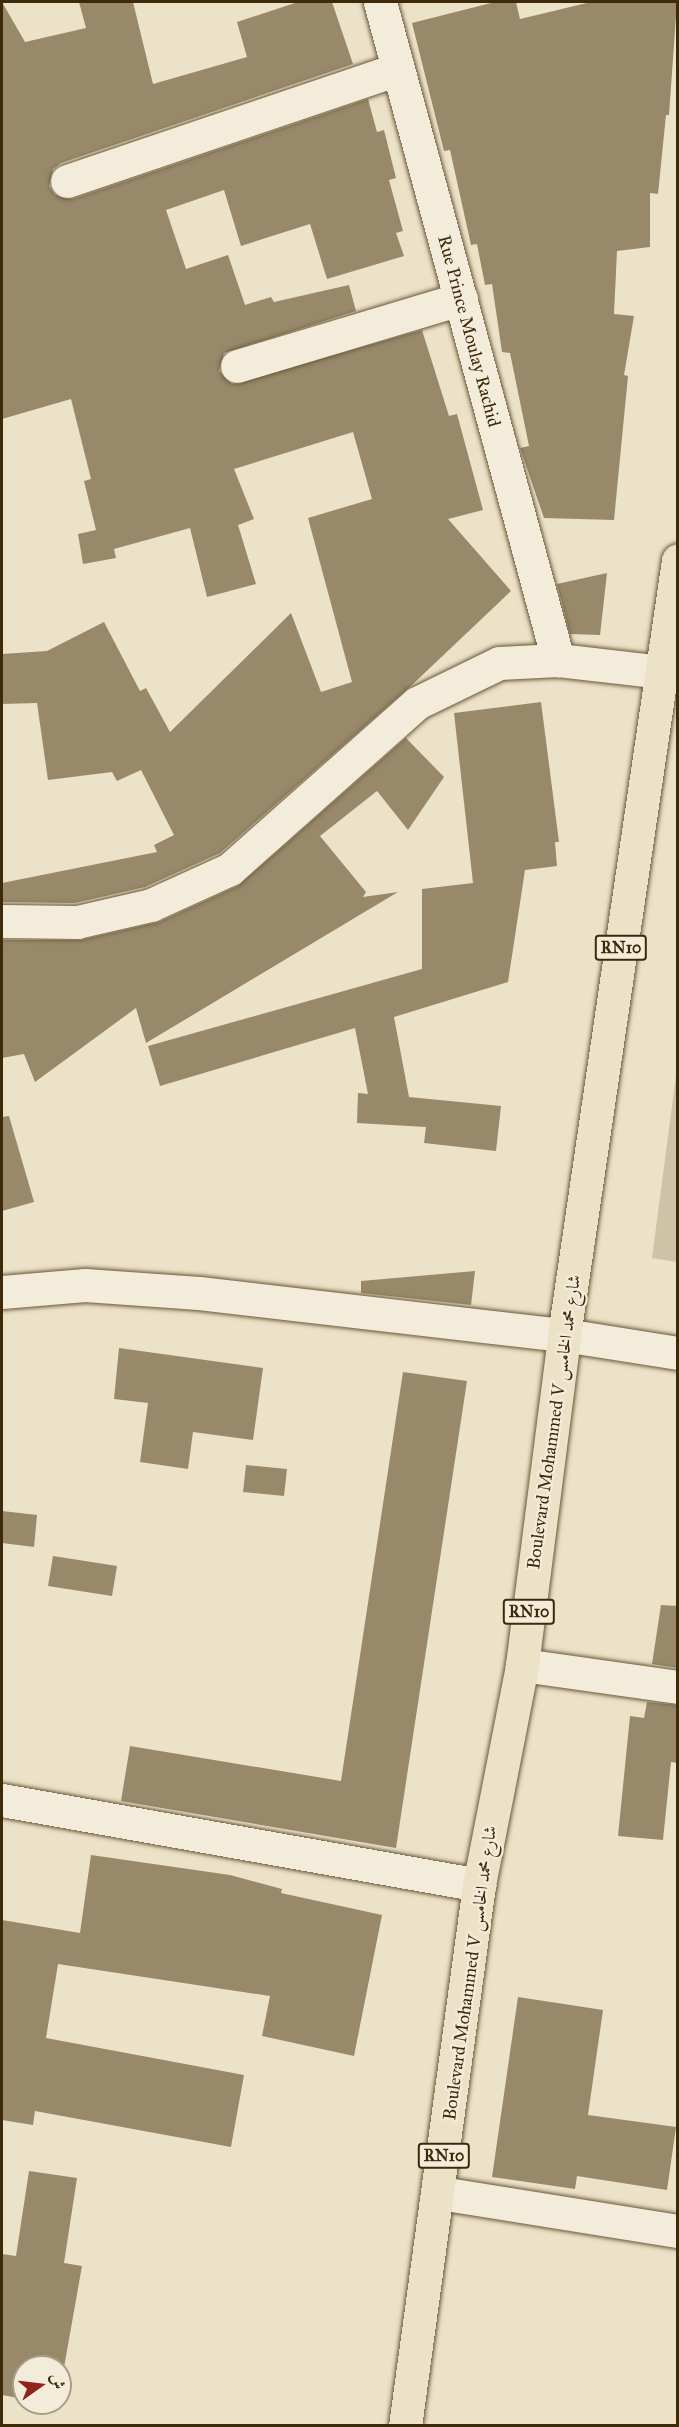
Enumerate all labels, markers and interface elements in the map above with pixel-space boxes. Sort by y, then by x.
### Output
street label: Rue Prince Moulay Rachid [433,233,505,429]
road number: RN10 [594,935,648,961]
street label: Boulevard Mohammed V شارع محمد الخامس [523,1273,585,1571]
road number: RN10 [502,1599,556,1625]
street label: Boulevard Mohammed V شارع محمد الخامس [439,1824,501,2122]
road number: RN10 [417,2143,471,2169]
north arrow [12,2355,72,2415]
text: ش [47,2371,69,2391]

